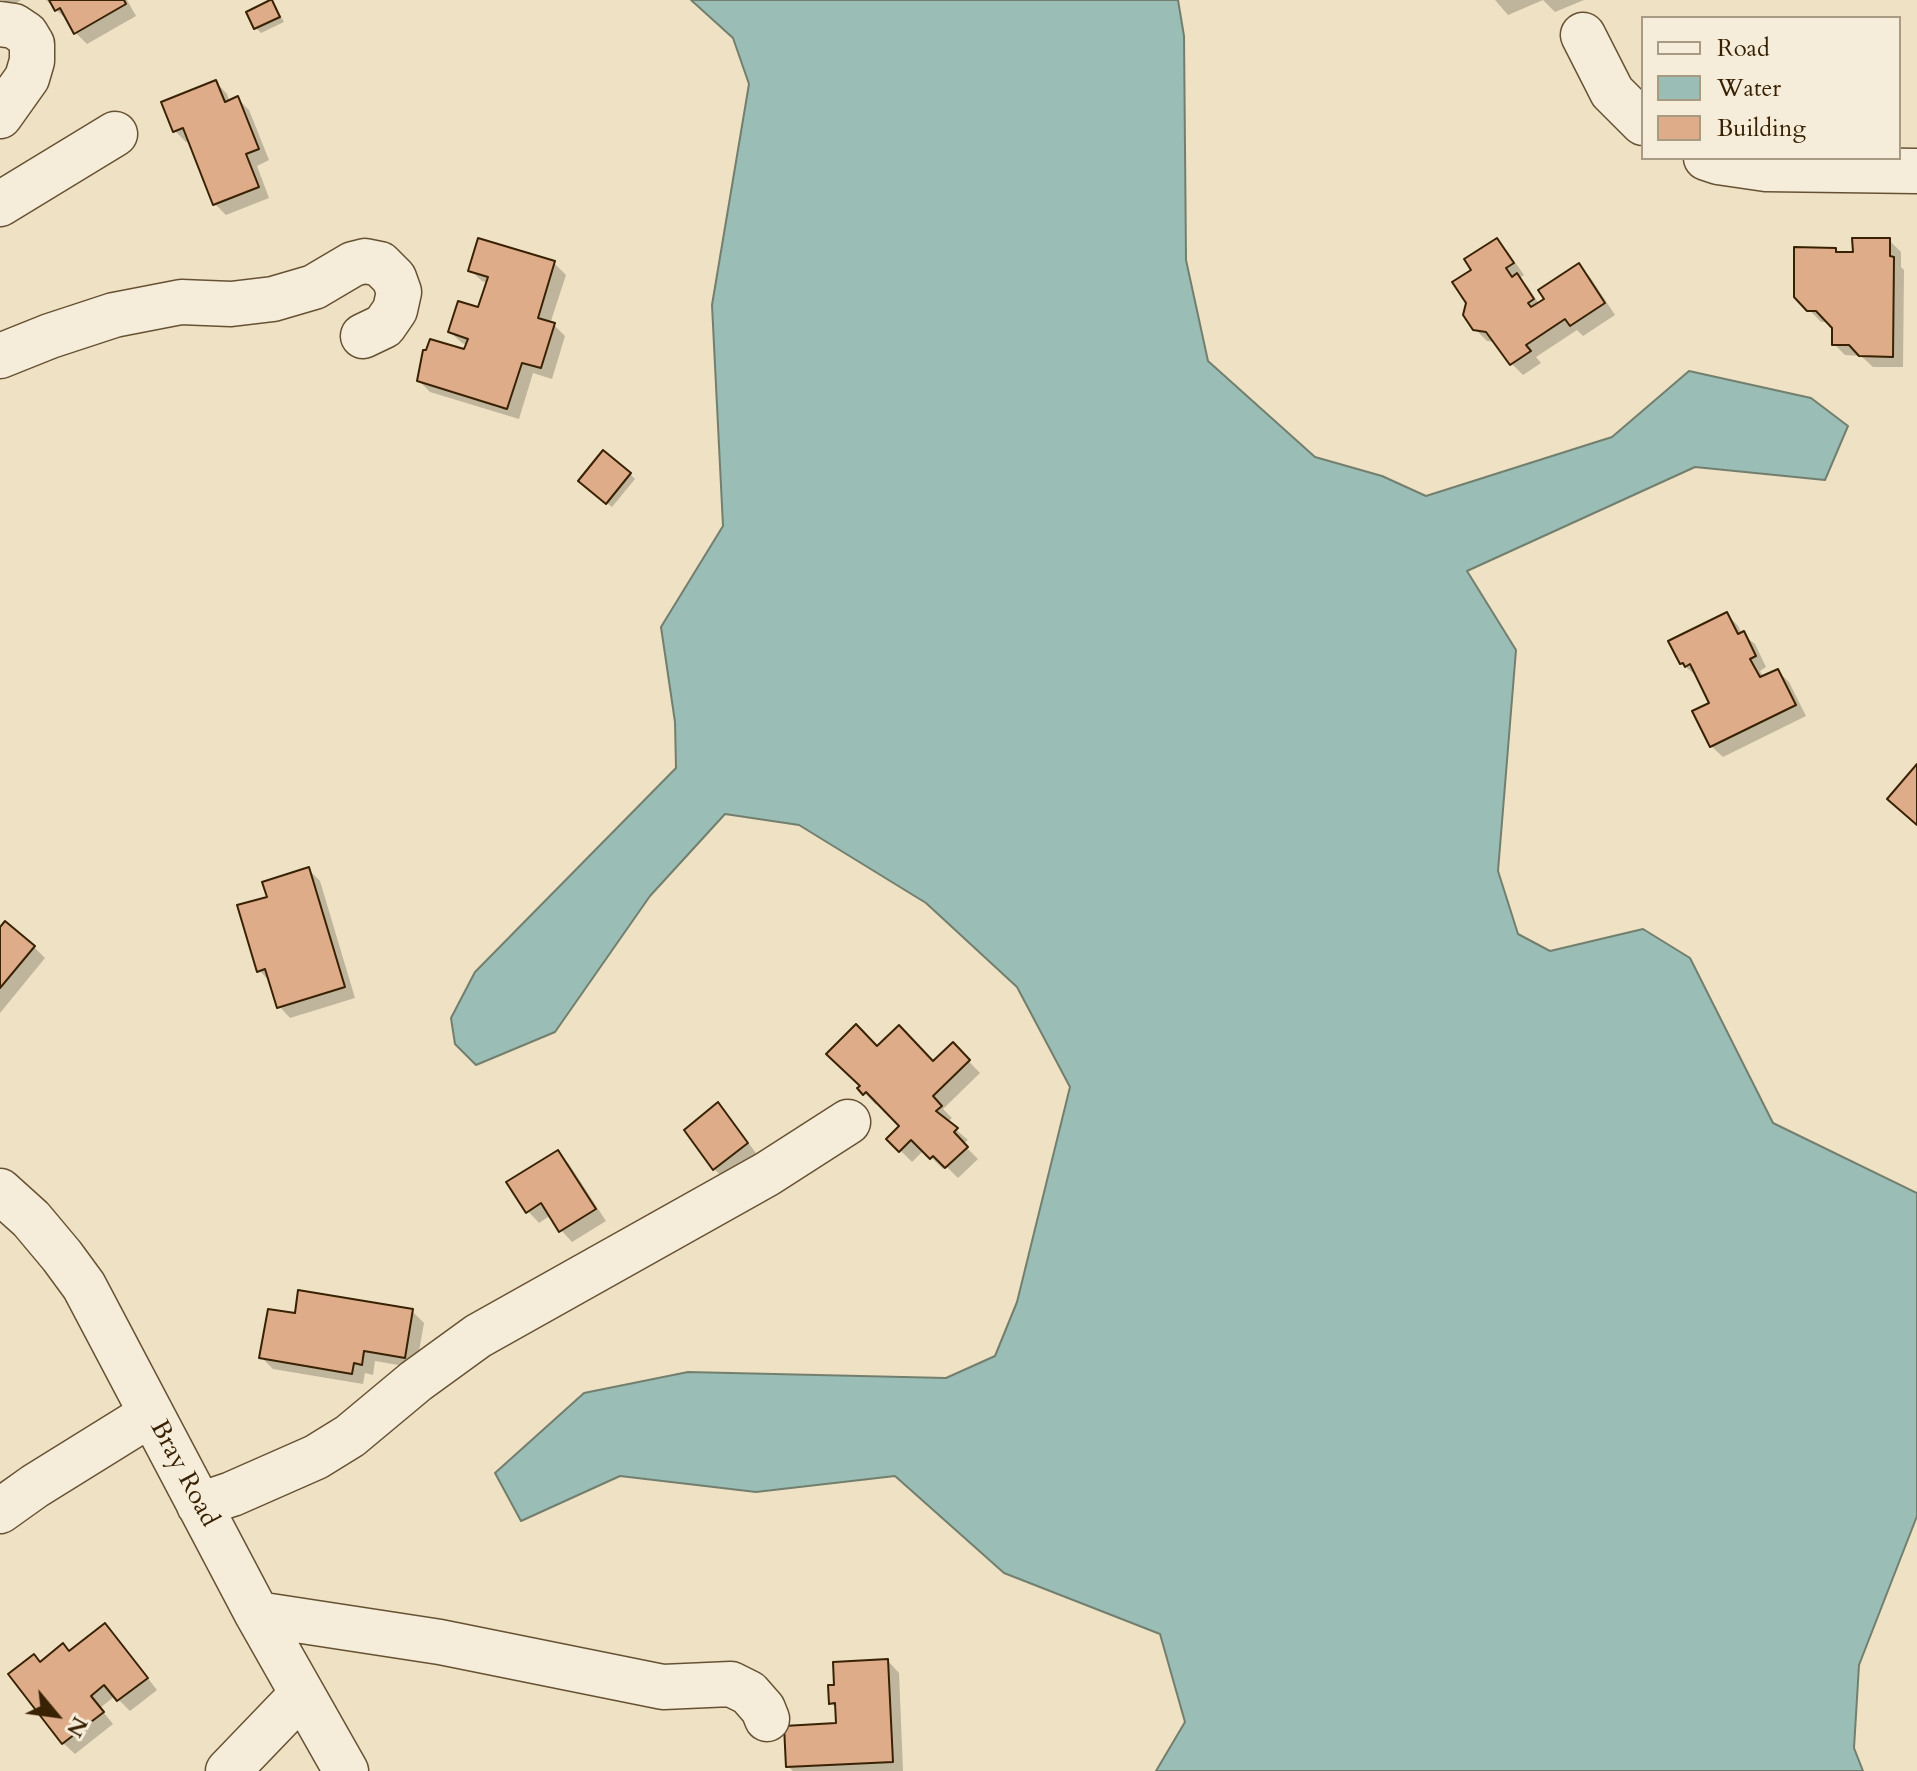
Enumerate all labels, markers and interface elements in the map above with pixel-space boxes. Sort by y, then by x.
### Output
legend [1641,16,1901,160]
text: Road [1717,32,1770,65]
text: Water [1717,72,1781,105]
text: Building [1717,112,1806,145]
street label: Bray Road [142,1415,224,1533]
north arrow [16,1675,96,1755]
text: N [59,1711,95,1742]

